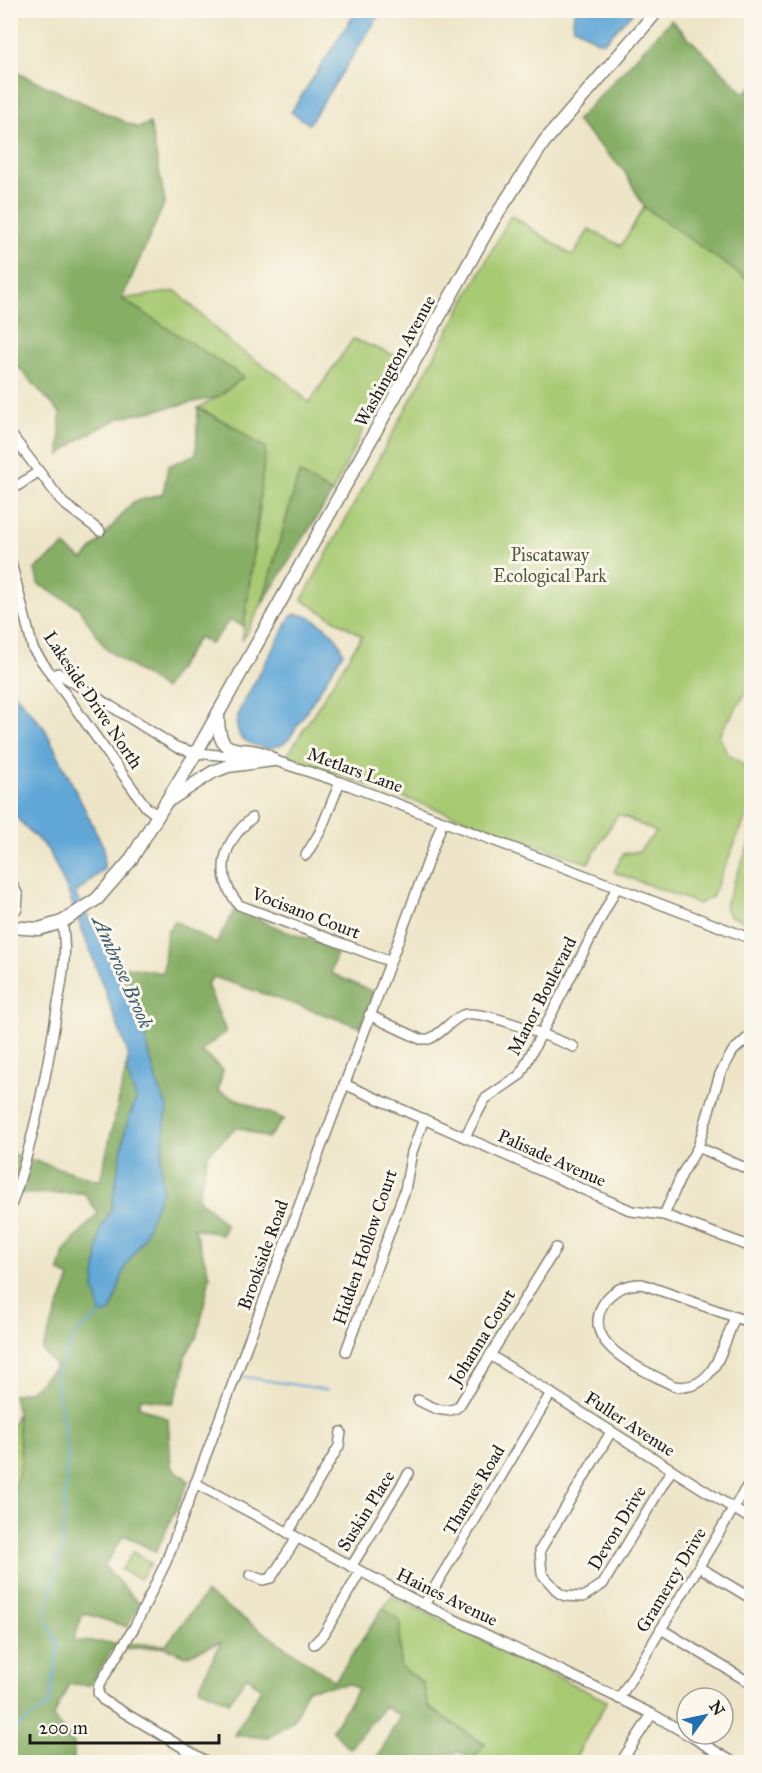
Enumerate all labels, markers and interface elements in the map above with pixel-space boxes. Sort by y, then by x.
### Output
street label: Washington Avenue [350,292,441,431]
park label: Piscataway Ecological Park [493,544,607,588]
street label: Lakeside Drive North [39,627,147,773]
street label: Metlars Lane [304,743,406,797]
street label: Vocisano Court [248,882,364,944]
water label: Ambrose Brook [87,910,159,1032]
street label: Manor Boulevard [503,933,581,1059]
street label: Palisade Avenue [495,1124,609,1192]
street label: Hidden Hollow Court [328,1166,402,1328]
street label: Brookside Road [233,1197,293,1313]
street label: Johanna Court [443,1285,521,1391]
street label: Fuller Avenue [581,1387,679,1461]
street label: Thames Road [438,1441,510,1539]
street label: Suskin Place [332,1466,400,1556]
street label: Devon Drive [583,1482,651,1574]
street label: Gramercy Drive [631,1524,711,1636]
street label: Haines Avenue [393,1563,501,1631]
north arrow [675,1686,735,1746]
text: N [705,1697,729,1719]
scale bar [30,1707,219,1745]
text: 200 m [39,1717,88,1739]

